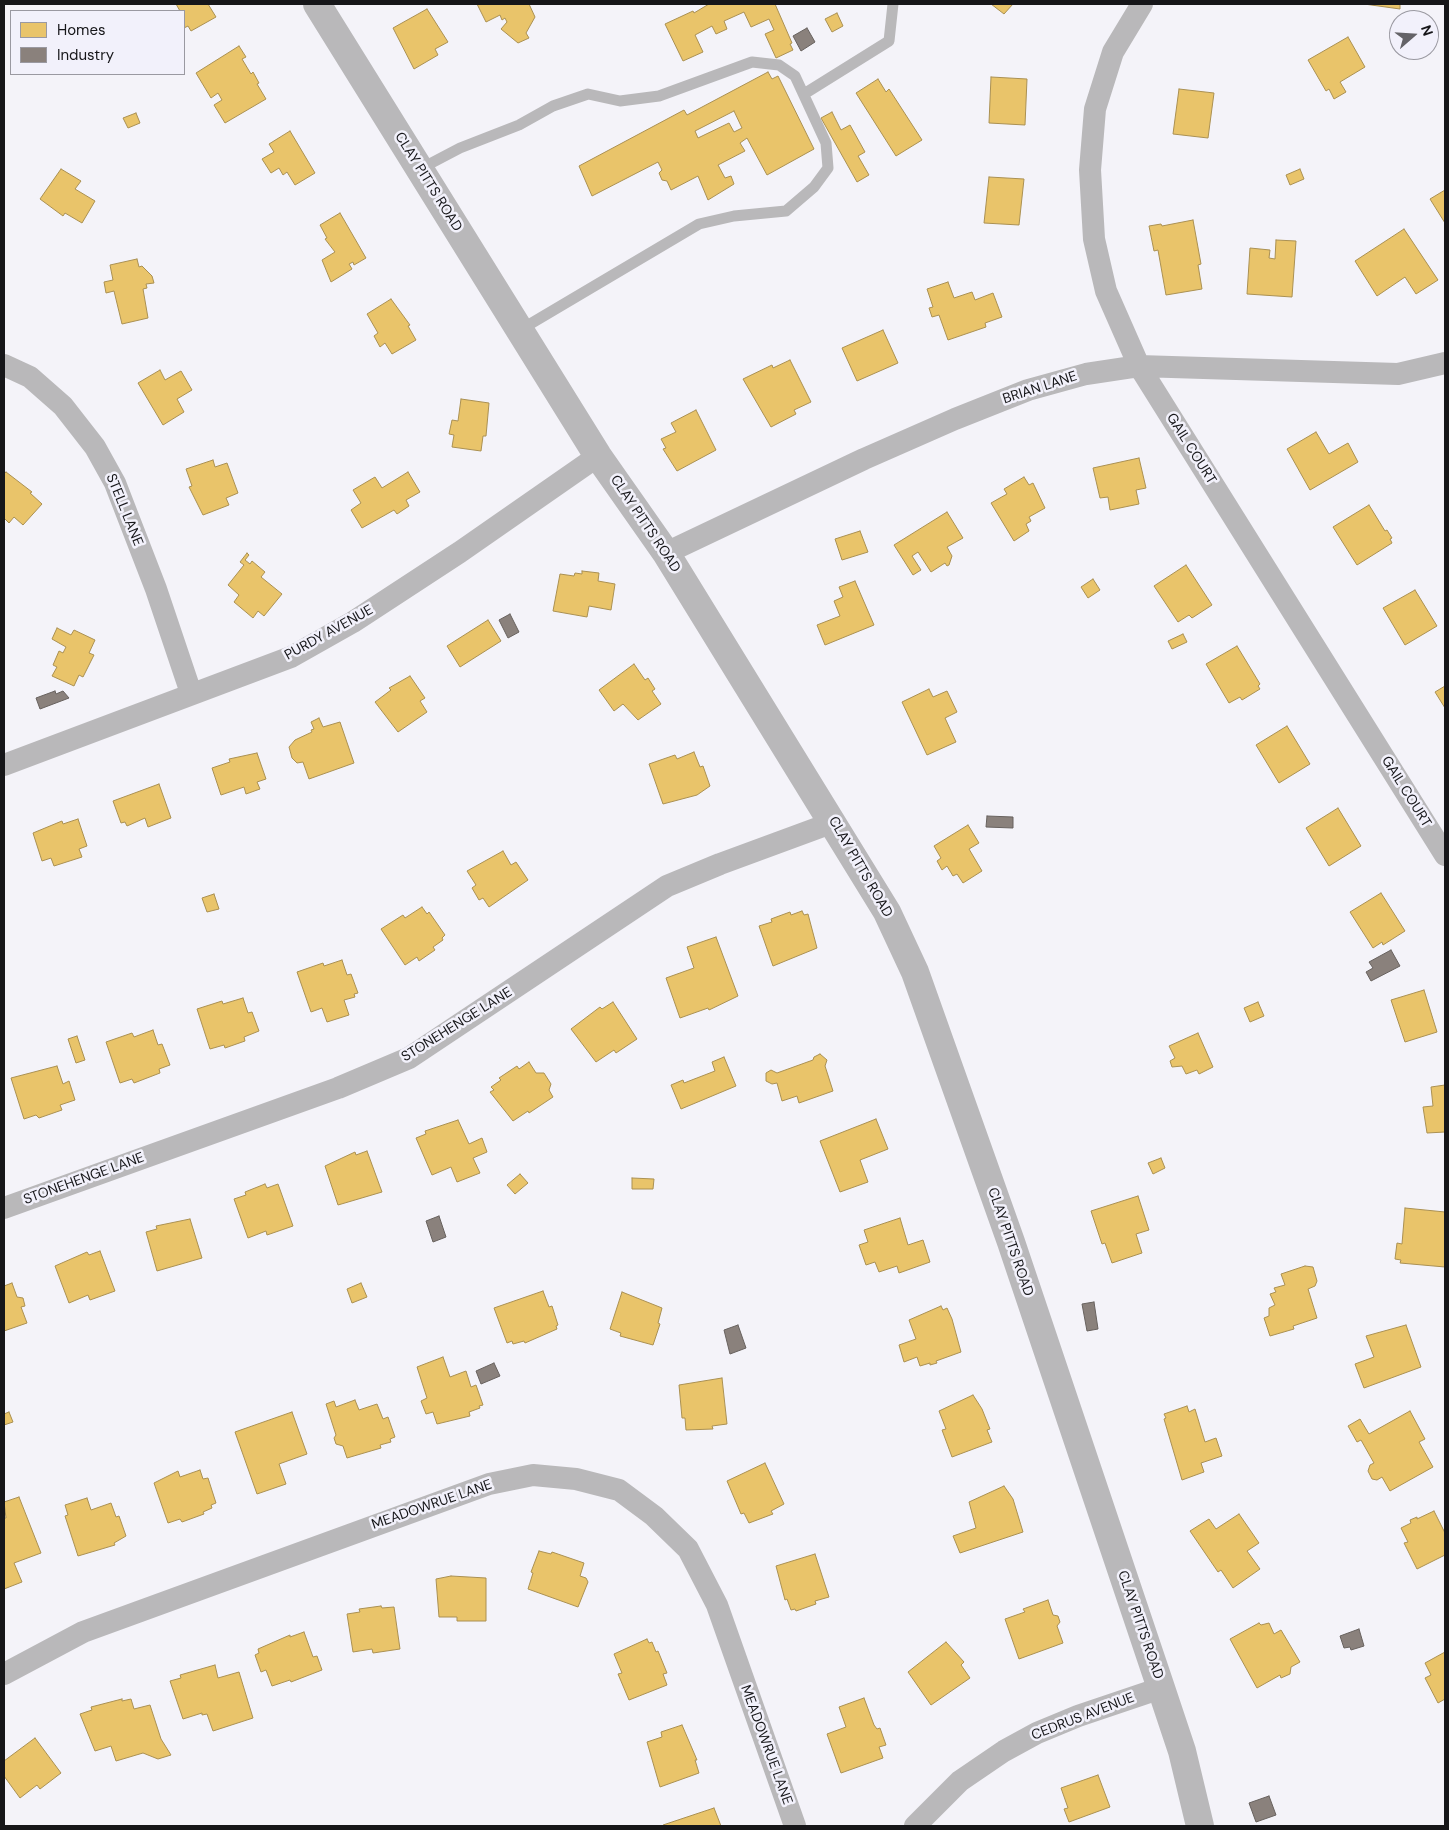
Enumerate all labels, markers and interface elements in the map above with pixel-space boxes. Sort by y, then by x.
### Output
legend [10,10,185,75]
north arrow [1389,10,1439,60]
text: Homes [57,20,106,40]
text: N [1417,23,1437,38]
text: Industry [57,45,114,65]
street label: CLAY PITTS ROAD [391,129,465,235]
street label: BRIAN LANE [1001,368,1079,408]
street label: GAIL COURT [1163,410,1219,488]
street label: STELL LANE [102,471,146,549]
street label: CLAY PITTS ROAD [606,472,684,576]
street label: PURDY AVENUE [282,602,376,664]
street label: GAIL COURT [1378,753,1434,831]
street label: CLAY PITTS ROAD [824,814,896,920]
street label: STONEHENGE LANE [399,984,515,1066]
street label: STONEHENGE LANE [21,1149,147,1209]
street label: CLAY PITTS ROAD [984,1186,1036,1298]
street label: MEADOWRUE LANE [370,1477,494,1533]
street label: CLAY PITTS ROAD [1114,1569,1166,1681]
street label: MEADOWRUE LANE [737,1683,795,1807]
street label: CEDRUS AVENUE [1029,1690,1137,1744]

